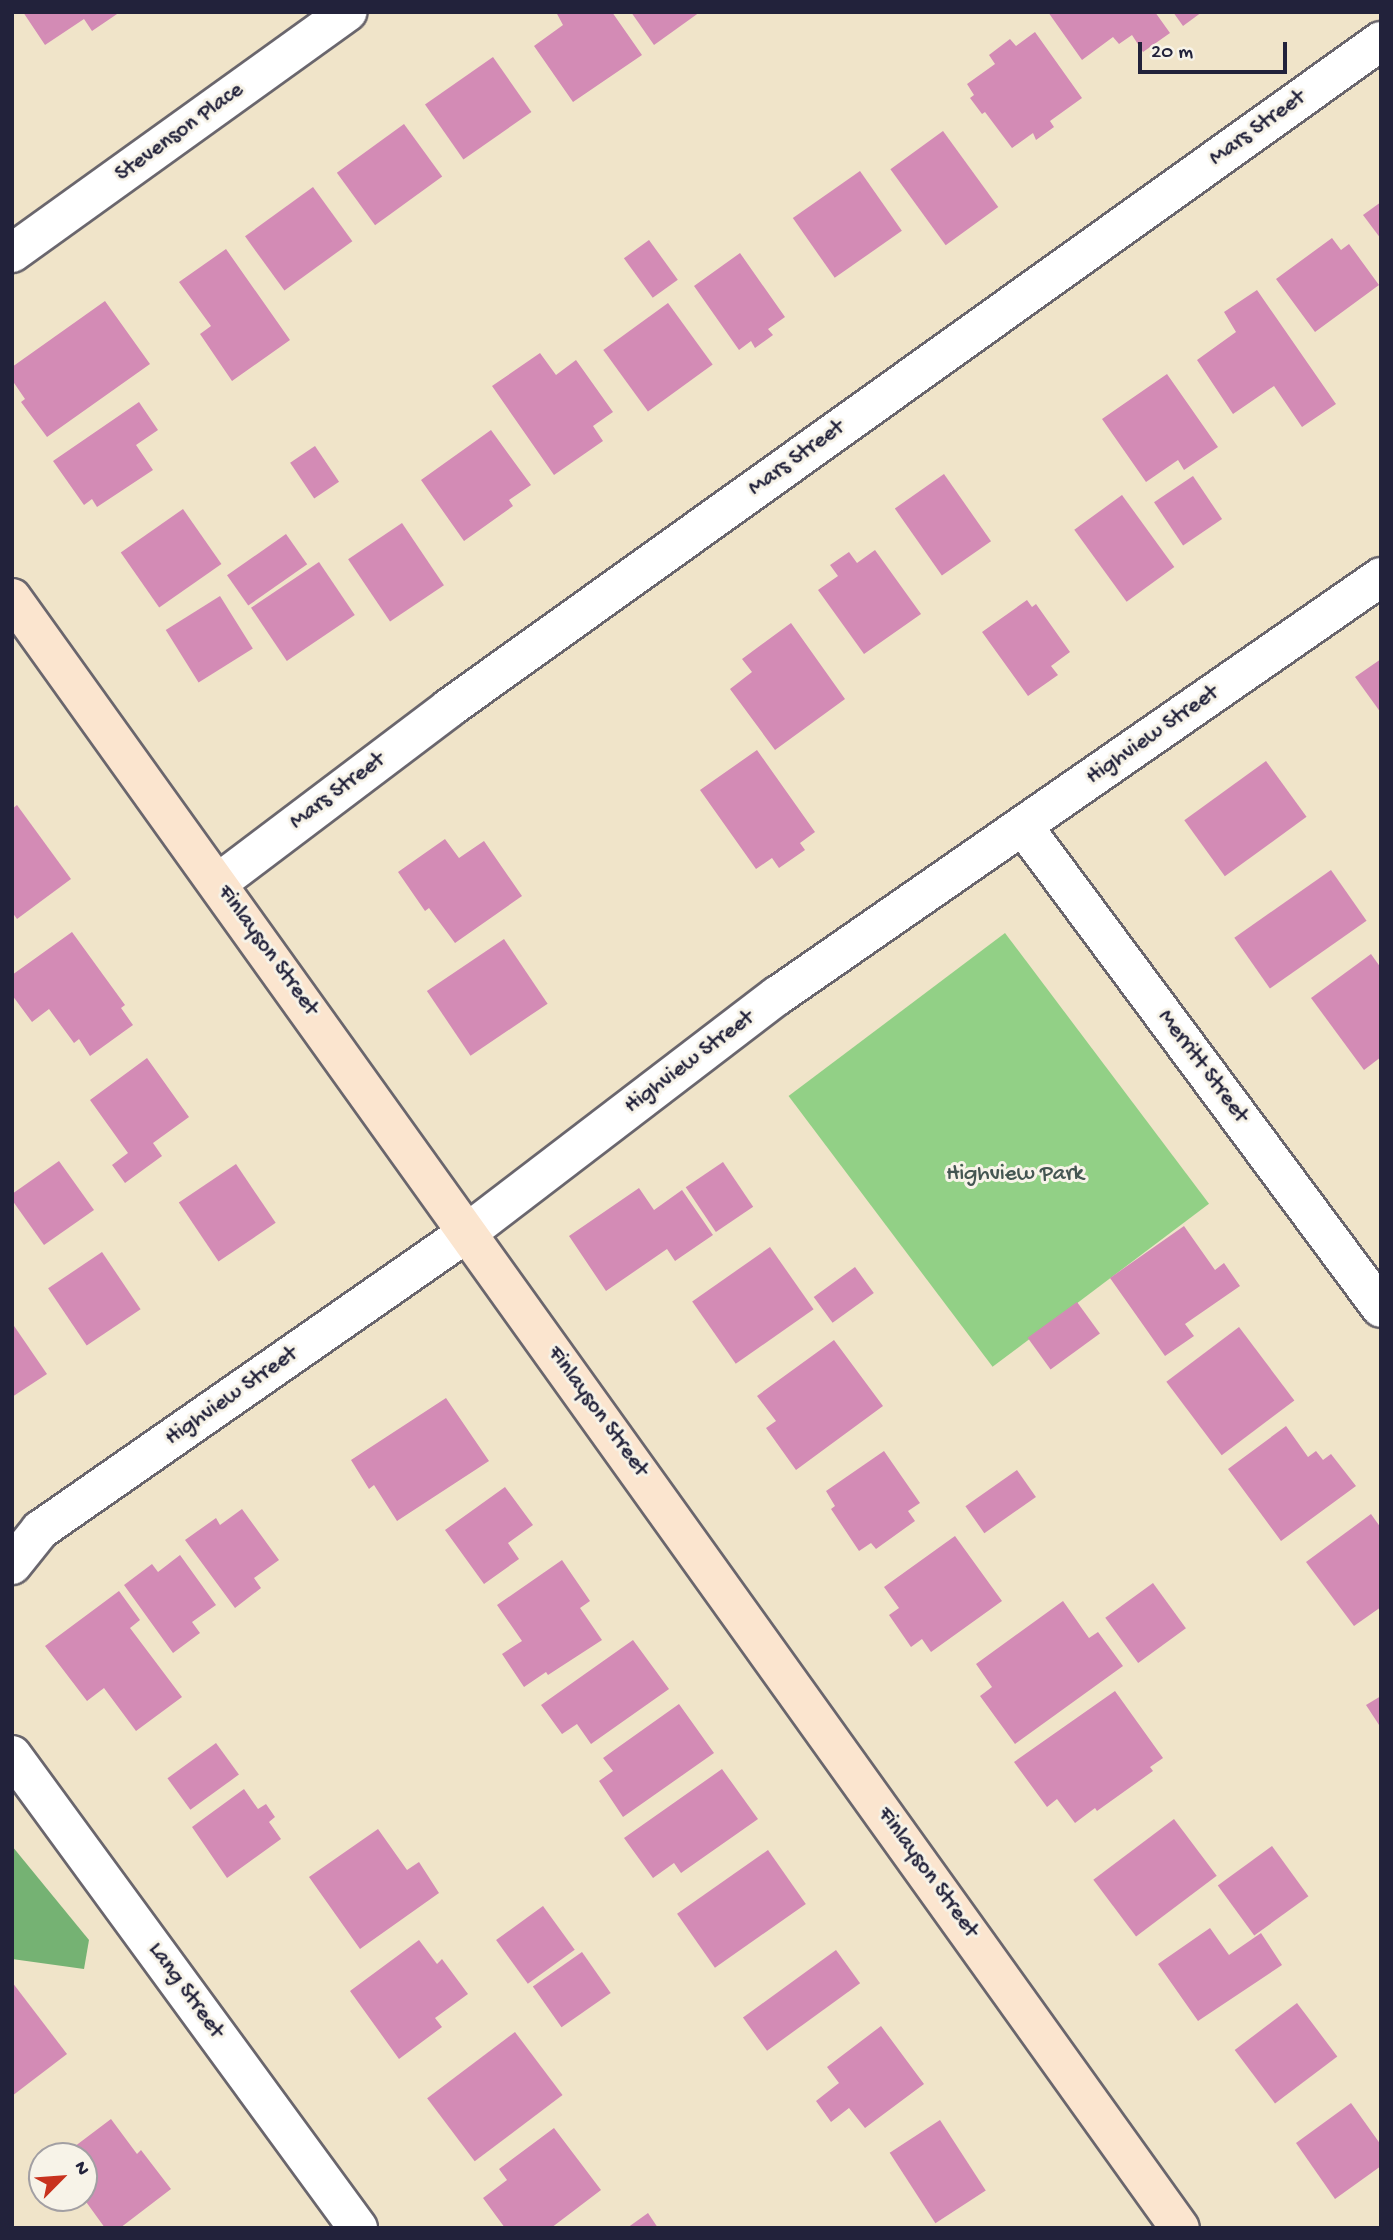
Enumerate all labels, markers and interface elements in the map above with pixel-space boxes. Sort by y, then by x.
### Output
scale bar [1141,28,1290,72]
text: 20 m [1151,41,1193,66]
street label: Stevenson Place [110,77,250,189]
street label: Mars Street [1205,85,1311,173]
street label: Mars Street [744,415,850,503]
street label: Highview Street [1082,680,1224,792]
street label: Mars Street [285,747,391,837]
street label: Finlayson Street [210,880,324,1022]
street label: Highview Street [620,1005,760,1121]
street label: Merritt Street [1150,1005,1254,1129]
park label: Highview Park [946,1161,1084,1189]
street label: Highview Street [161,1341,303,1453]
street label: Finlayson Street [540,1341,654,1483]
street label: Finlayson Street [870,1802,984,1944]
street label: Lang Street [141,1938,229,2044]
north arrow [28,2142,98,2212]
text: N [68,2158,94,2179]

